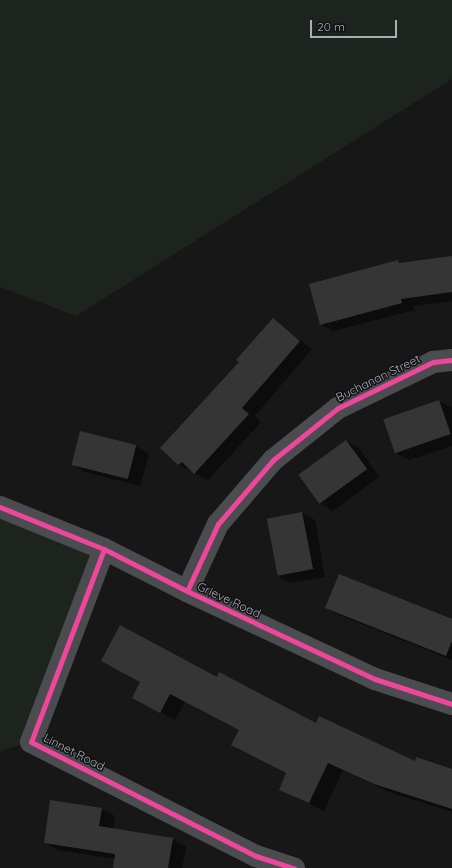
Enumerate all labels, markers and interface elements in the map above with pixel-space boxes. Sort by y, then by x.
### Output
scale bar [312,12,399,38]
text: 20 m [317,19,345,34]
street label: Buchanan Street [333,351,423,405]
street label: Grieve Road [195,579,263,621]
street label: Linnet Road [41,730,107,774]

